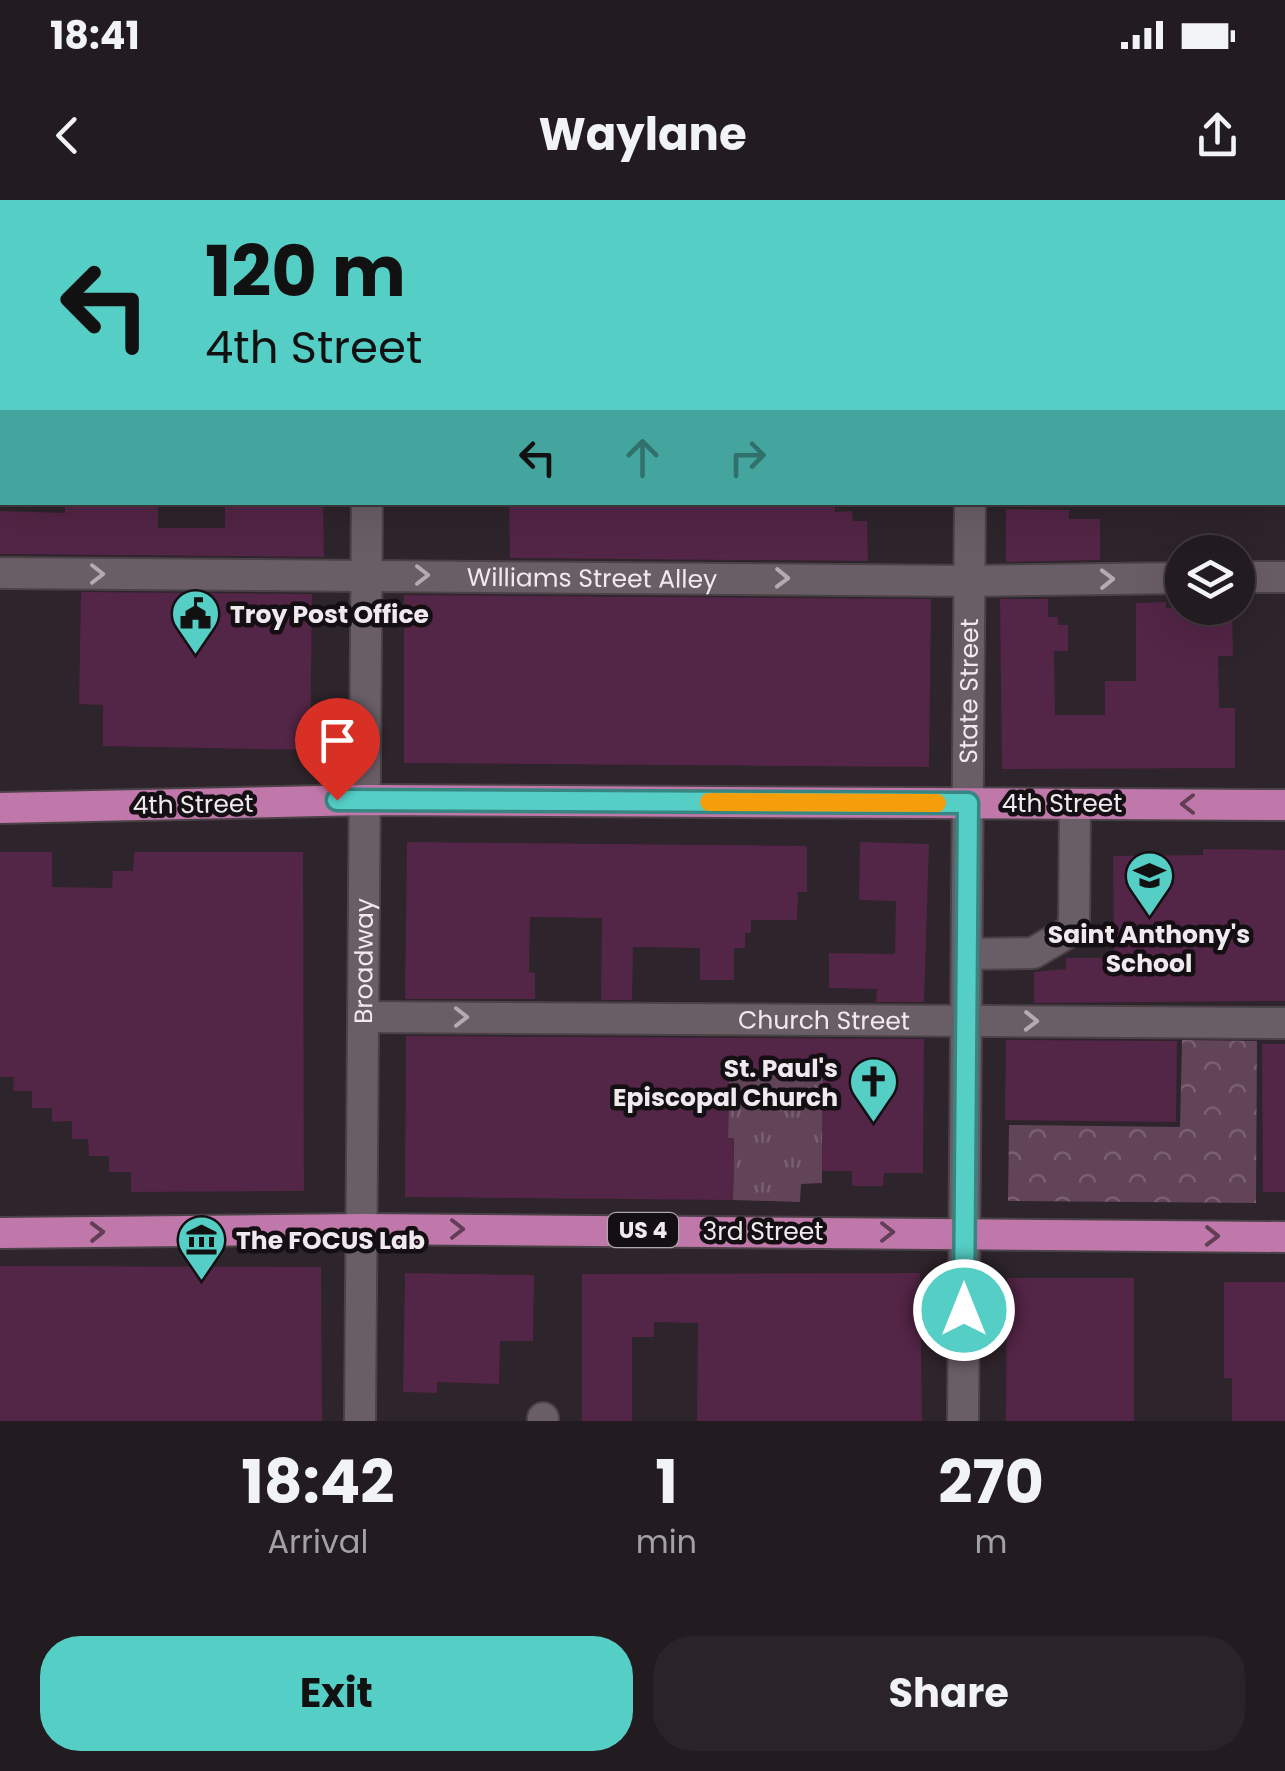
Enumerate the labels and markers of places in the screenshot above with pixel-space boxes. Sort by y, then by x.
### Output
public building icon: Troy Post Office [169,588,221,656]
place label: Troy Post Office [230,597,429,632]
pin [295,698,380,801]
school or university icon: Saint Anthony's School [1123,850,1175,918]
place label: Saint Anthony's School [1048,917,1250,981]
place label: St. Paul's Episcopal Church [613,1051,838,1115]
church icon: St. Paul's Episcopal Church [847,1056,899,1124]
museum icon: The FOCUS Lab [175,1214,227,1282]
place label: The FOCUS Lab [236,1223,425,1258]

